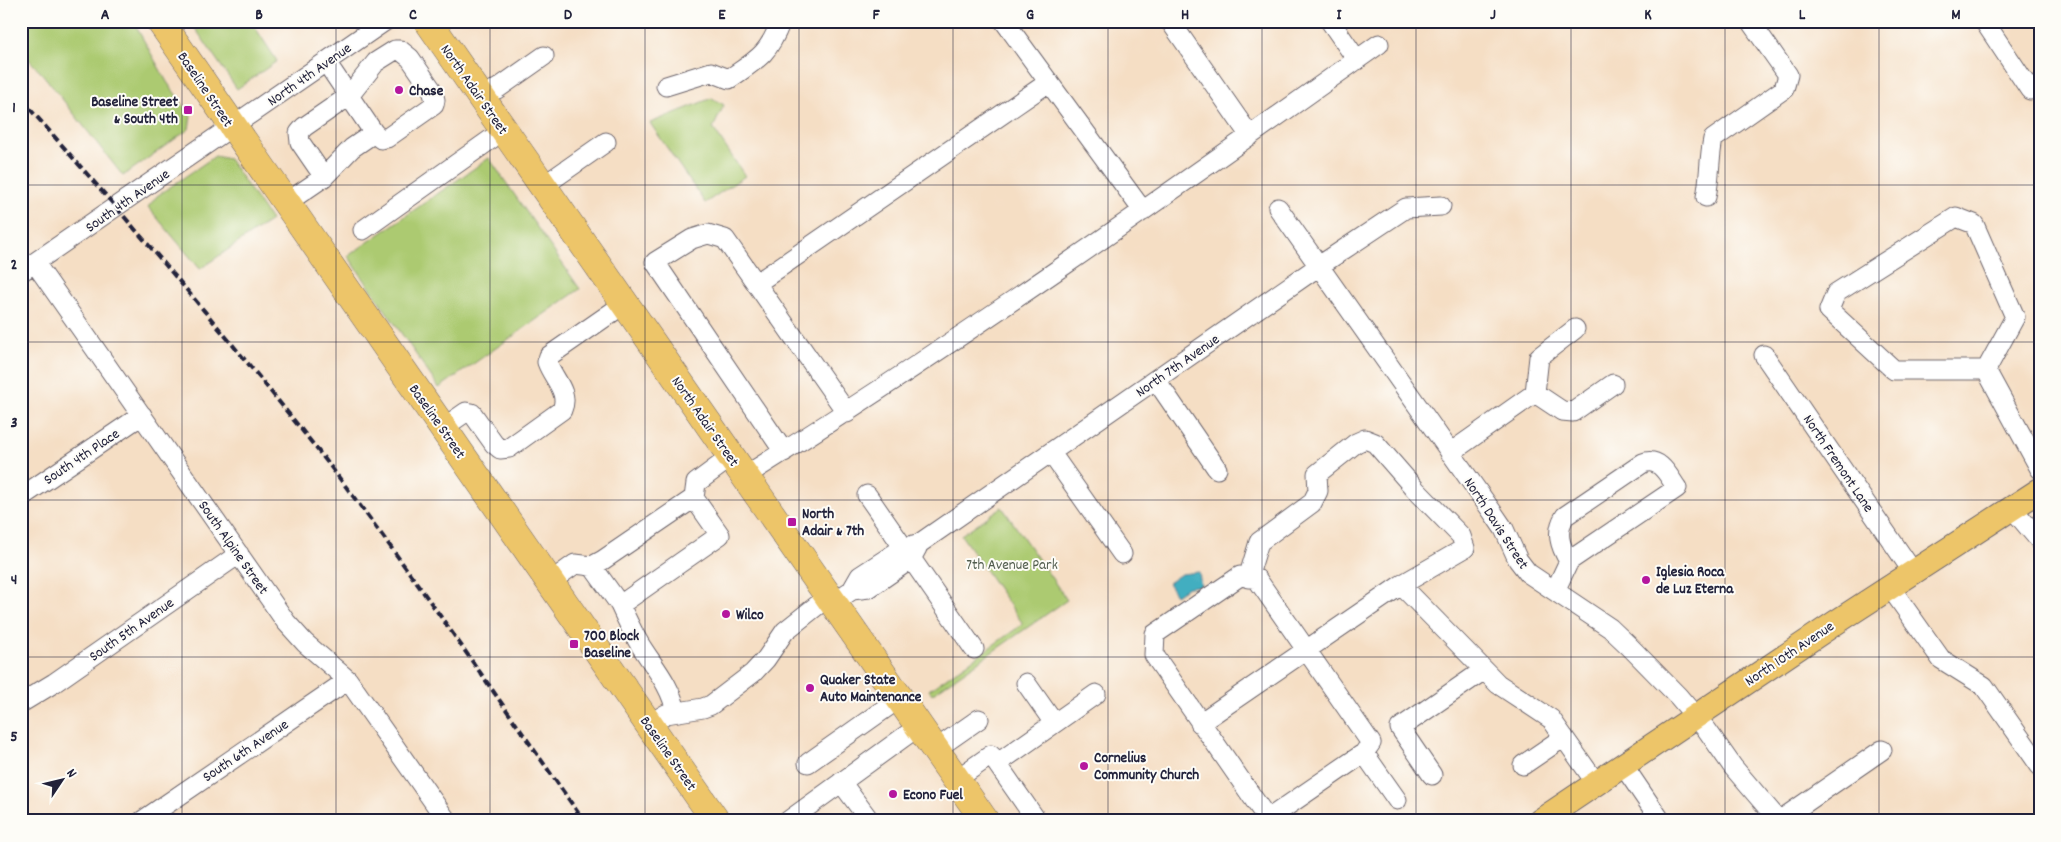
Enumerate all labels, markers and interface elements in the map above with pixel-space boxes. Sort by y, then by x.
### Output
text: A [101,4,110,27]
text: B [255,4,263,27]
text: C [409,4,417,27]
text: D [564,4,573,27]
text: E [718,4,726,27]
text: F [872,4,880,27]
text: G [1026,4,1034,27]
text: H [1181,4,1189,27]
text: I [1337,4,1343,27]
text: J [1490,4,1496,27]
text: K [1644,4,1652,27]
text: L [1799,4,1806,27]
text: M [1951,4,1961,27]
street label: North 4th Avenue [263,38,357,113]
street label: North Adair Street [434,40,513,140]
street label: Baseline Street [171,48,238,133]
place label: Chase [409,81,444,103]
marker: Chase [393,84,405,96]
place label: Baseline Street & South 4th [91,92,178,131]
text: 1 [12,97,16,120]
marker: Baseline Street & South 4th [182,104,194,116]
street label: South 4th Avenue [81,164,175,239]
text: 2 [11,254,18,277]
street label: North 7th Avenue [1132,329,1225,404]
street label: North Adair Street [665,372,744,472]
street label: Baseline Street [402,380,471,464]
street label: North Fremont Lane [1796,411,1879,518]
text: 3 [10,412,18,435]
street label: South 4th Place [40,424,125,491]
street label: North Davis Street [1457,474,1534,575]
street label: South Alpine Street [192,497,273,600]
place label: North Adair & 7th [802,504,864,543]
marker: North Adair & 7th [786,516,798,528]
park label: 7th Avenue Park [966,555,1058,577]
place label: Iglesia Roca de Luz Eterna [1656,562,1734,601]
text: 4 [11,569,17,592]
marker: Iglesia Roca de Luz Eterna [1640,574,1652,586]
street label: South 5th Avenue [85,593,180,668]
place label: Wilco [736,605,764,627]
marker: Wilco [720,608,732,620]
street label: North 10th Avenue [1741,616,1840,693]
place label: 700 Block Baseline [584,626,639,665]
marker: 700 Block Baseline [568,638,580,650]
place label: Quaker State Auto Maintenance [820,670,922,709]
marker: Quaker State Auto Maintenance [804,682,816,694]
street label: Baseline Street [633,712,702,796]
street label: South 6th Avenue [199,714,294,789]
text: 5 [10,726,18,749]
place label: Cornelius Community Church [1094,748,1199,787]
north arrow [38,754,88,804]
marker: Cornelius Community Church [1078,760,1090,772]
text: N [61,765,81,782]
place label: Econo Fuel [903,785,963,807]
marker: Econo Fuel [887,788,899,800]

